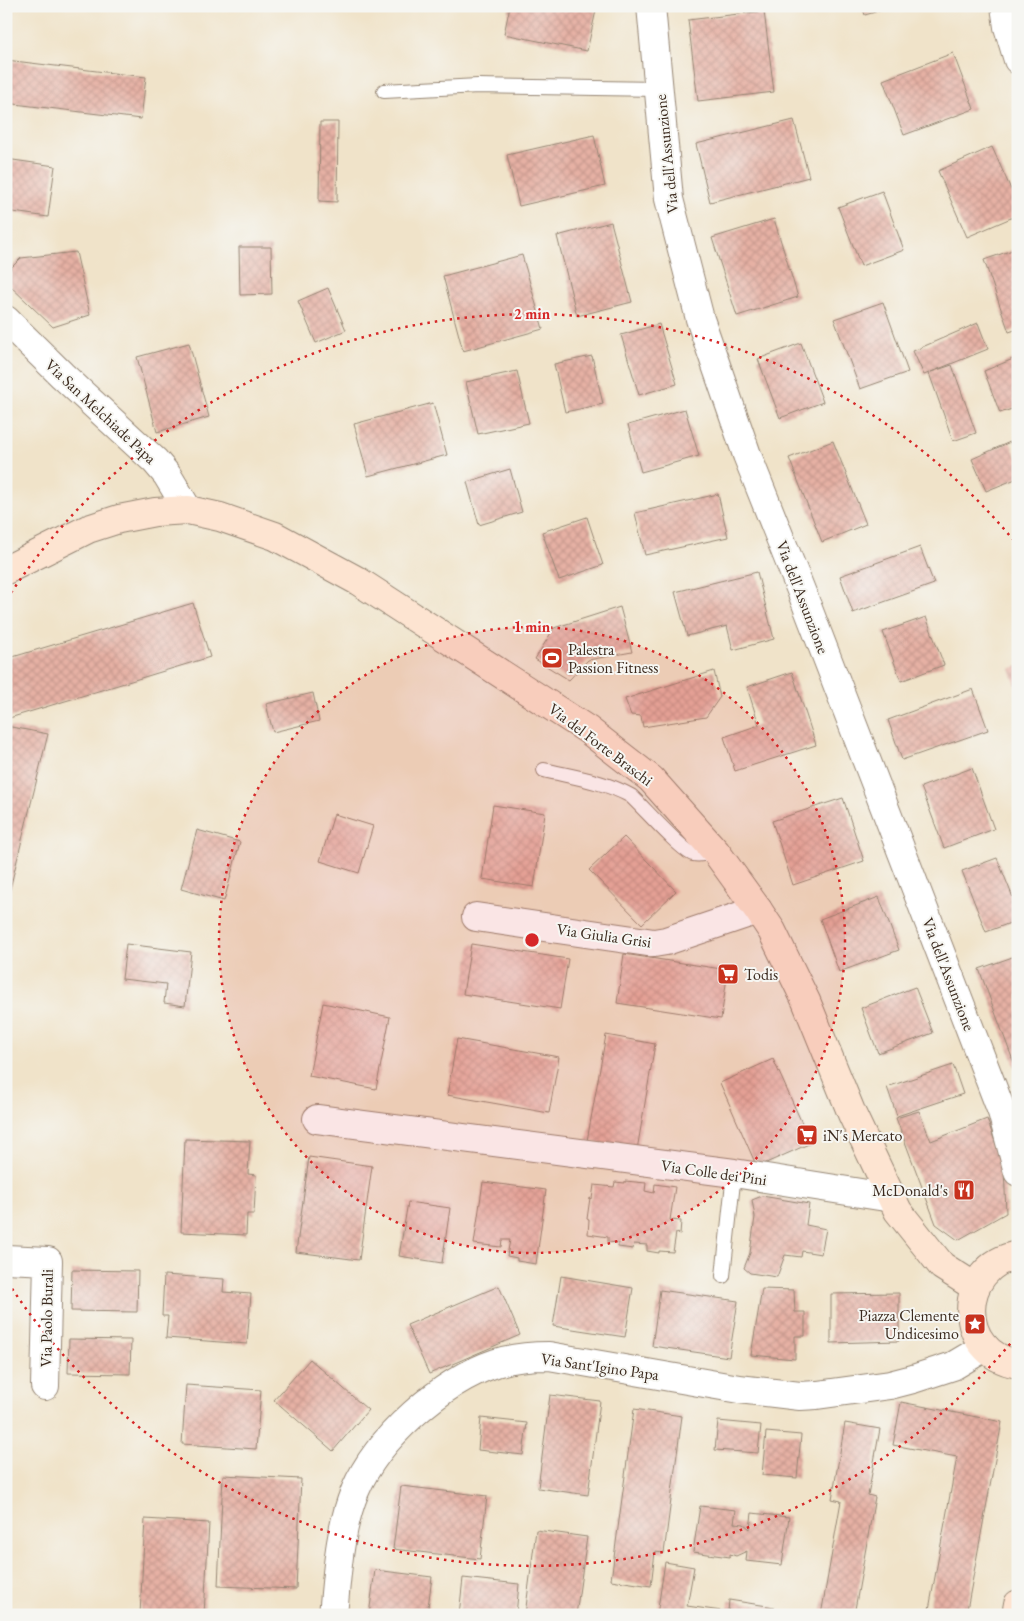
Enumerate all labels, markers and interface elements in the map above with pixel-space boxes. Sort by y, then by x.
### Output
street label: Via dell'Assunzione [650,93,683,215]
text: 2 min [514,304,551,323]
street label: Via San Melchiade Papa [40,354,161,469]
street label: Via dell'Assunzione [771,537,834,657]
text: 1 min [514,617,551,636]
place label: Palestra Passion Fitness [568,639,658,678]
sports icon: Palestra Passion Fitness [540,646,564,670]
street label: Via del Forte Braschi [544,698,657,791]
street label: Via dell'Assunzione [917,914,980,1034]
street label: Via Giulia Grisi [555,918,653,953]
centre of rings [523,931,541,949]
supermarket icon: Todis [716,962,740,986]
place label: Todis [744,964,778,985]
supermarket icon: iN's Mercato [795,1123,819,1147]
place label: iN's Mercato [823,1125,903,1146]
street label: Via Colle dei Pini [660,1155,768,1190]
restaurant icon: McDonald's [952,1178,976,1202]
place label: McDonald's [872,1180,948,1201]
street label: Via Paolo Burali [35,1269,58,1367]
place label: Piazza Clemente Undicesimo [859,1305,959,1344]
place icon: Piazza Clemente Undicesimo [963,1312,987,1336]
street label: Via Sant'Igino Papa [539,1348,661,1385]

